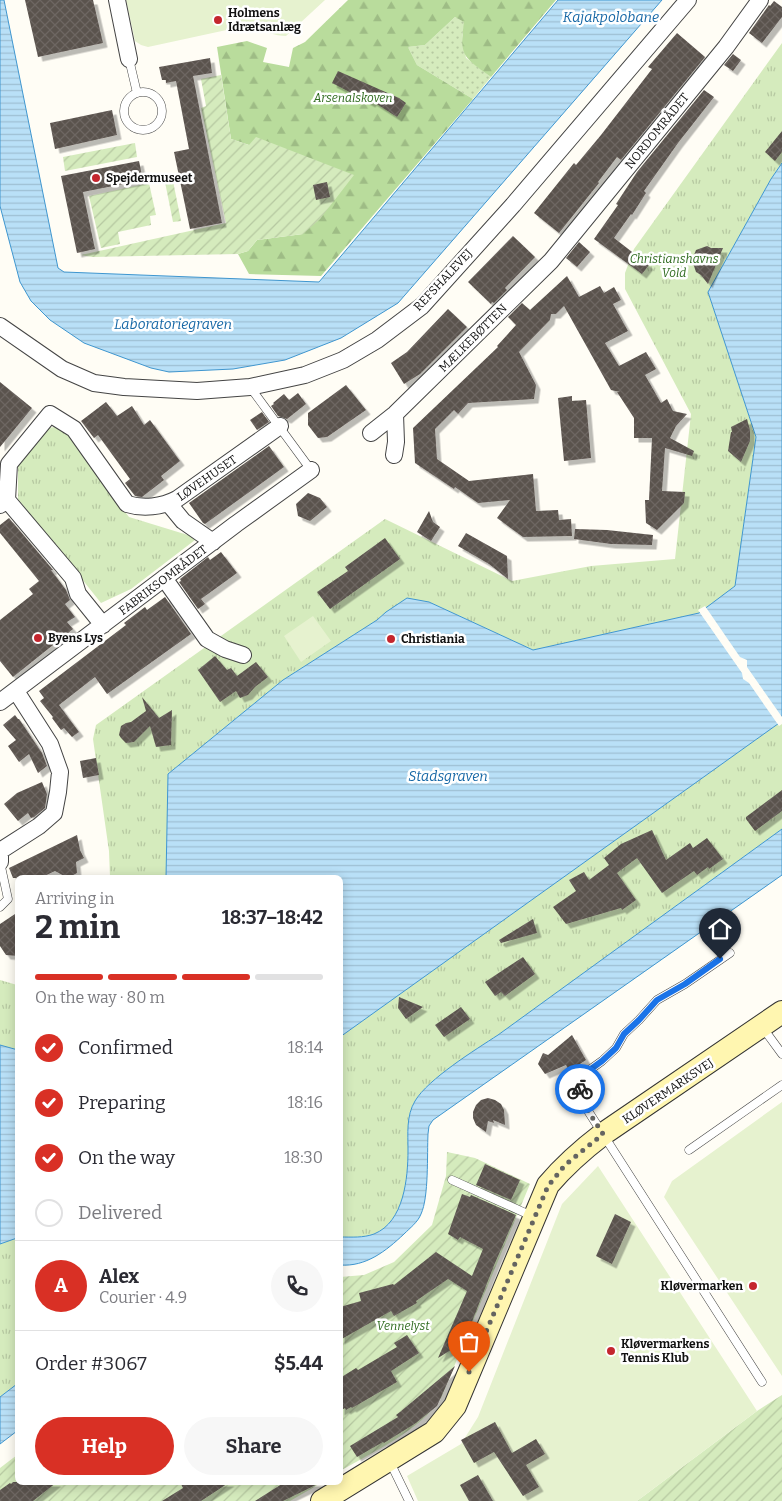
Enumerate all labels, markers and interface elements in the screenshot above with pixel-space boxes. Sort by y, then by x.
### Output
place label: Holmens Idrætsanlæg [228,6,301,34]
water label: Kajakpolobane [563,9,659,26]
marker: Holmens Idrætsanlæg [212,14,224,26]
street label: NORDOMRÅDET [622,90,692,172]
park label: Arsenalskoven [312,91,393,105]
place label: Spejdermuseet [106,171,193,186]
marker: Spejdermuseet [90,172,102,184]
street label: REFSHALEVEJ [411,246,475,314]
park label: Christianshavns Vold [630,252,719,280]
street label: MÆLKEBØTTEN [436,301,510,375]
water label: Laboratoriegraven [114,316,232,333]
street label: LØVEHUSET [175,452,239,504]
street label: FABRIKSOMRÅDET [115,541,210,618]
place label: Byens Lys [48,631,103,645]
marker: Byens Lys [32,632,44,644]
place label: Christiania [401,632,465,646]
marker: Christiania [385,633,397,645]
water label: Stadsgraven [408,768,488,785]
text: Arriving in [35,889,114,908]
text: 18:37–18:42 [222,906,323,929]
text: 2 min [35,908,120,946]
pin [699,908,741,959]
icon: home [706,915,734,943]
text: On the way · 80 m [35,988,165,1007]
icon: check [35,1034,63,1062]
text: Confirmed [78,1036,173,1059]
text: 18:14 [288,1038,323,1057]
street label: KLØVERMARKSVEJ [620,1055,716,1127]
courier [555,1064,605,1114]
icon: bike [566,1075,594,1103]
icon: check [35,1089,63,1117]
text: Preparing [78,1091,166,1114]
text: 18:16 [288,1093,323,1112]
icon: check [35,1144,63,1172]
text: On the way [78,1146,175,1169]
text: 18:30 [284,1148,323,1167]
text: Delivered [78,1201,162,1224]
button: phone [271,1260,323,1312]
text: Alex [99,1265,139,1288]
text: A [54,1274,68,1297]
place label: Kløvermarken [661,1279,743,1293]
marker: Kløvermarken [747,1280,759,1292]
text: Courier · 4.9 [99,1288,187,1307]
park label: Vennelyst [377,1319,430,1333]
pin [448,1321,490,1372]
icon: bag [455,1328,483,1356]
place label: Kløvermarkens Tennis Klub [621,1337,709,1365]
marker: Kløvermarkens Tennis Klub [605,1345,617,1357]
text: Order #3067 [35,1352,147,1375]
text: $5.44 [274,1352,323,1375]
button: Help [35,1417,174,1475]
button: Share [184,1417,323,1475]

